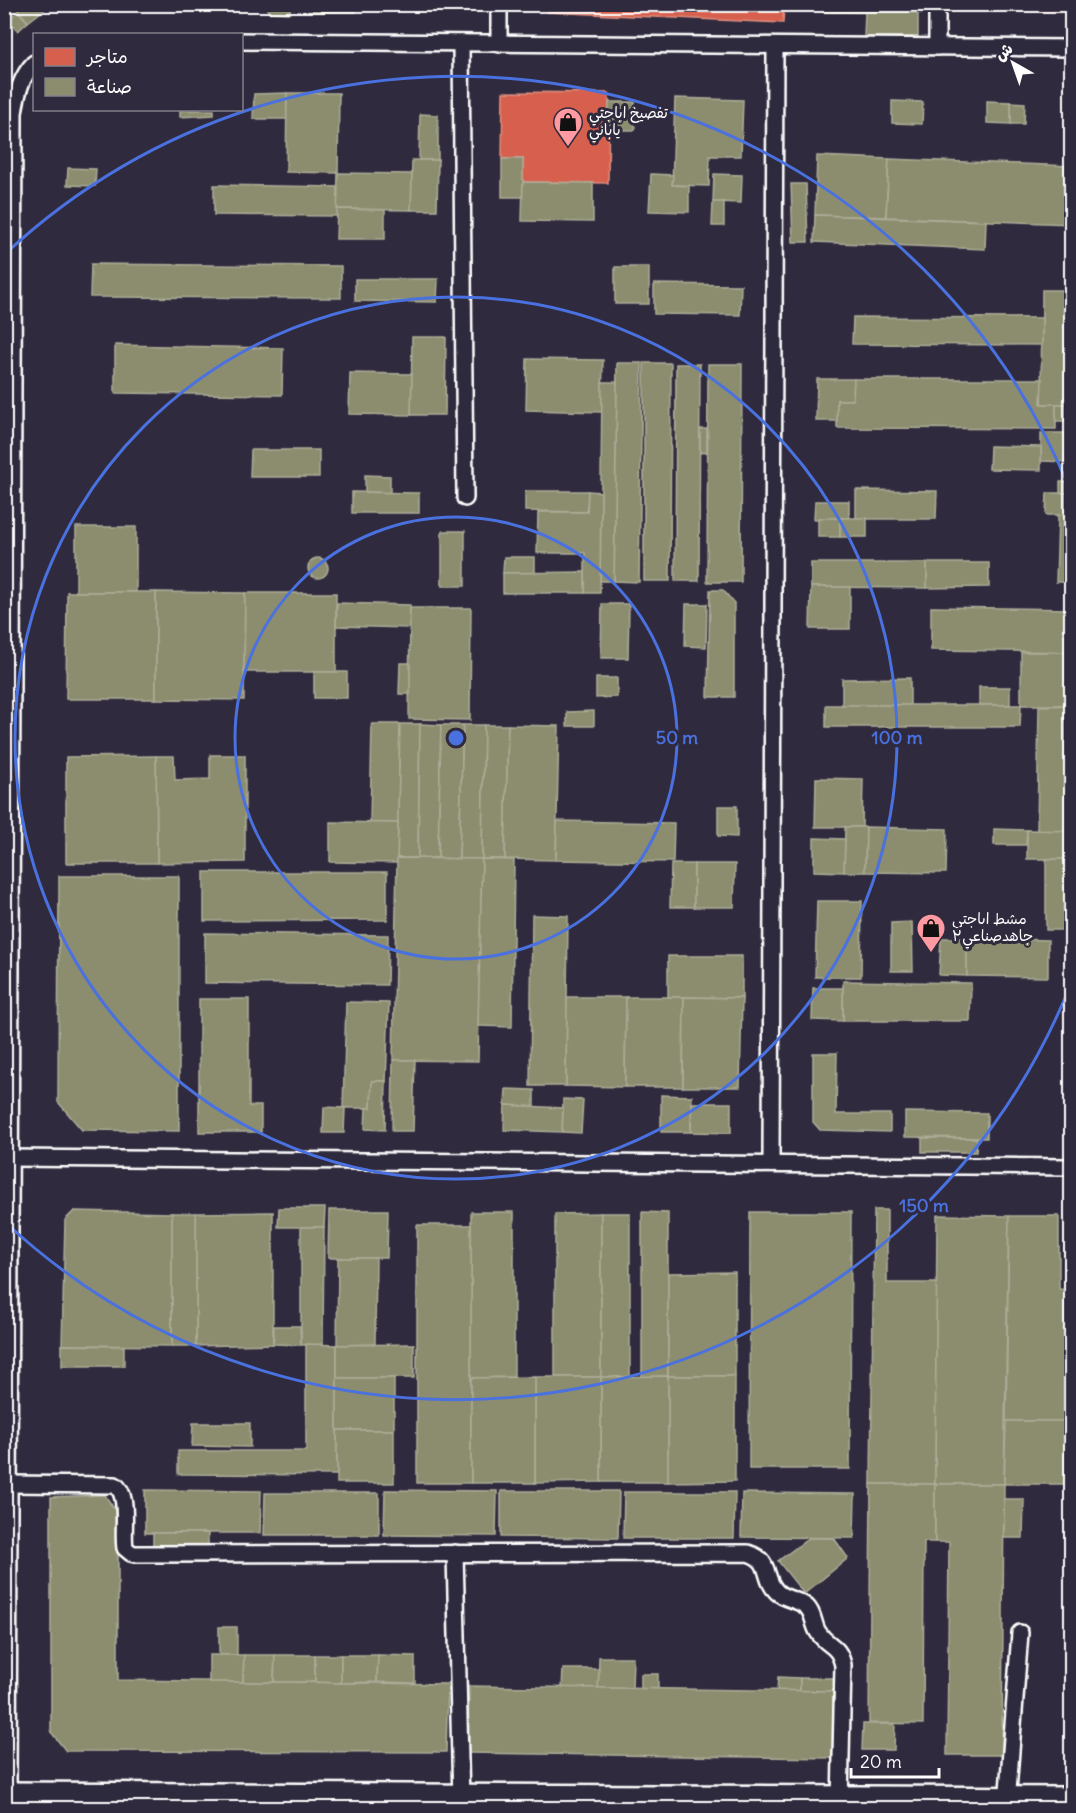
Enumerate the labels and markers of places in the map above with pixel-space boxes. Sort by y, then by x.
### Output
place label: تفصيخ اباجتي ياباني [589,103,668,143]
shop icon: تفصيخ اباجتي ياباني [552,106,584,148]
centre of rings [446,728,466,748]
place label: مشط اباجتي جاهدصناعي٣ [952,909,1033,949]
shop icon: مشط اباجتي جاهدصناعي٣ [915,912,947,954]

